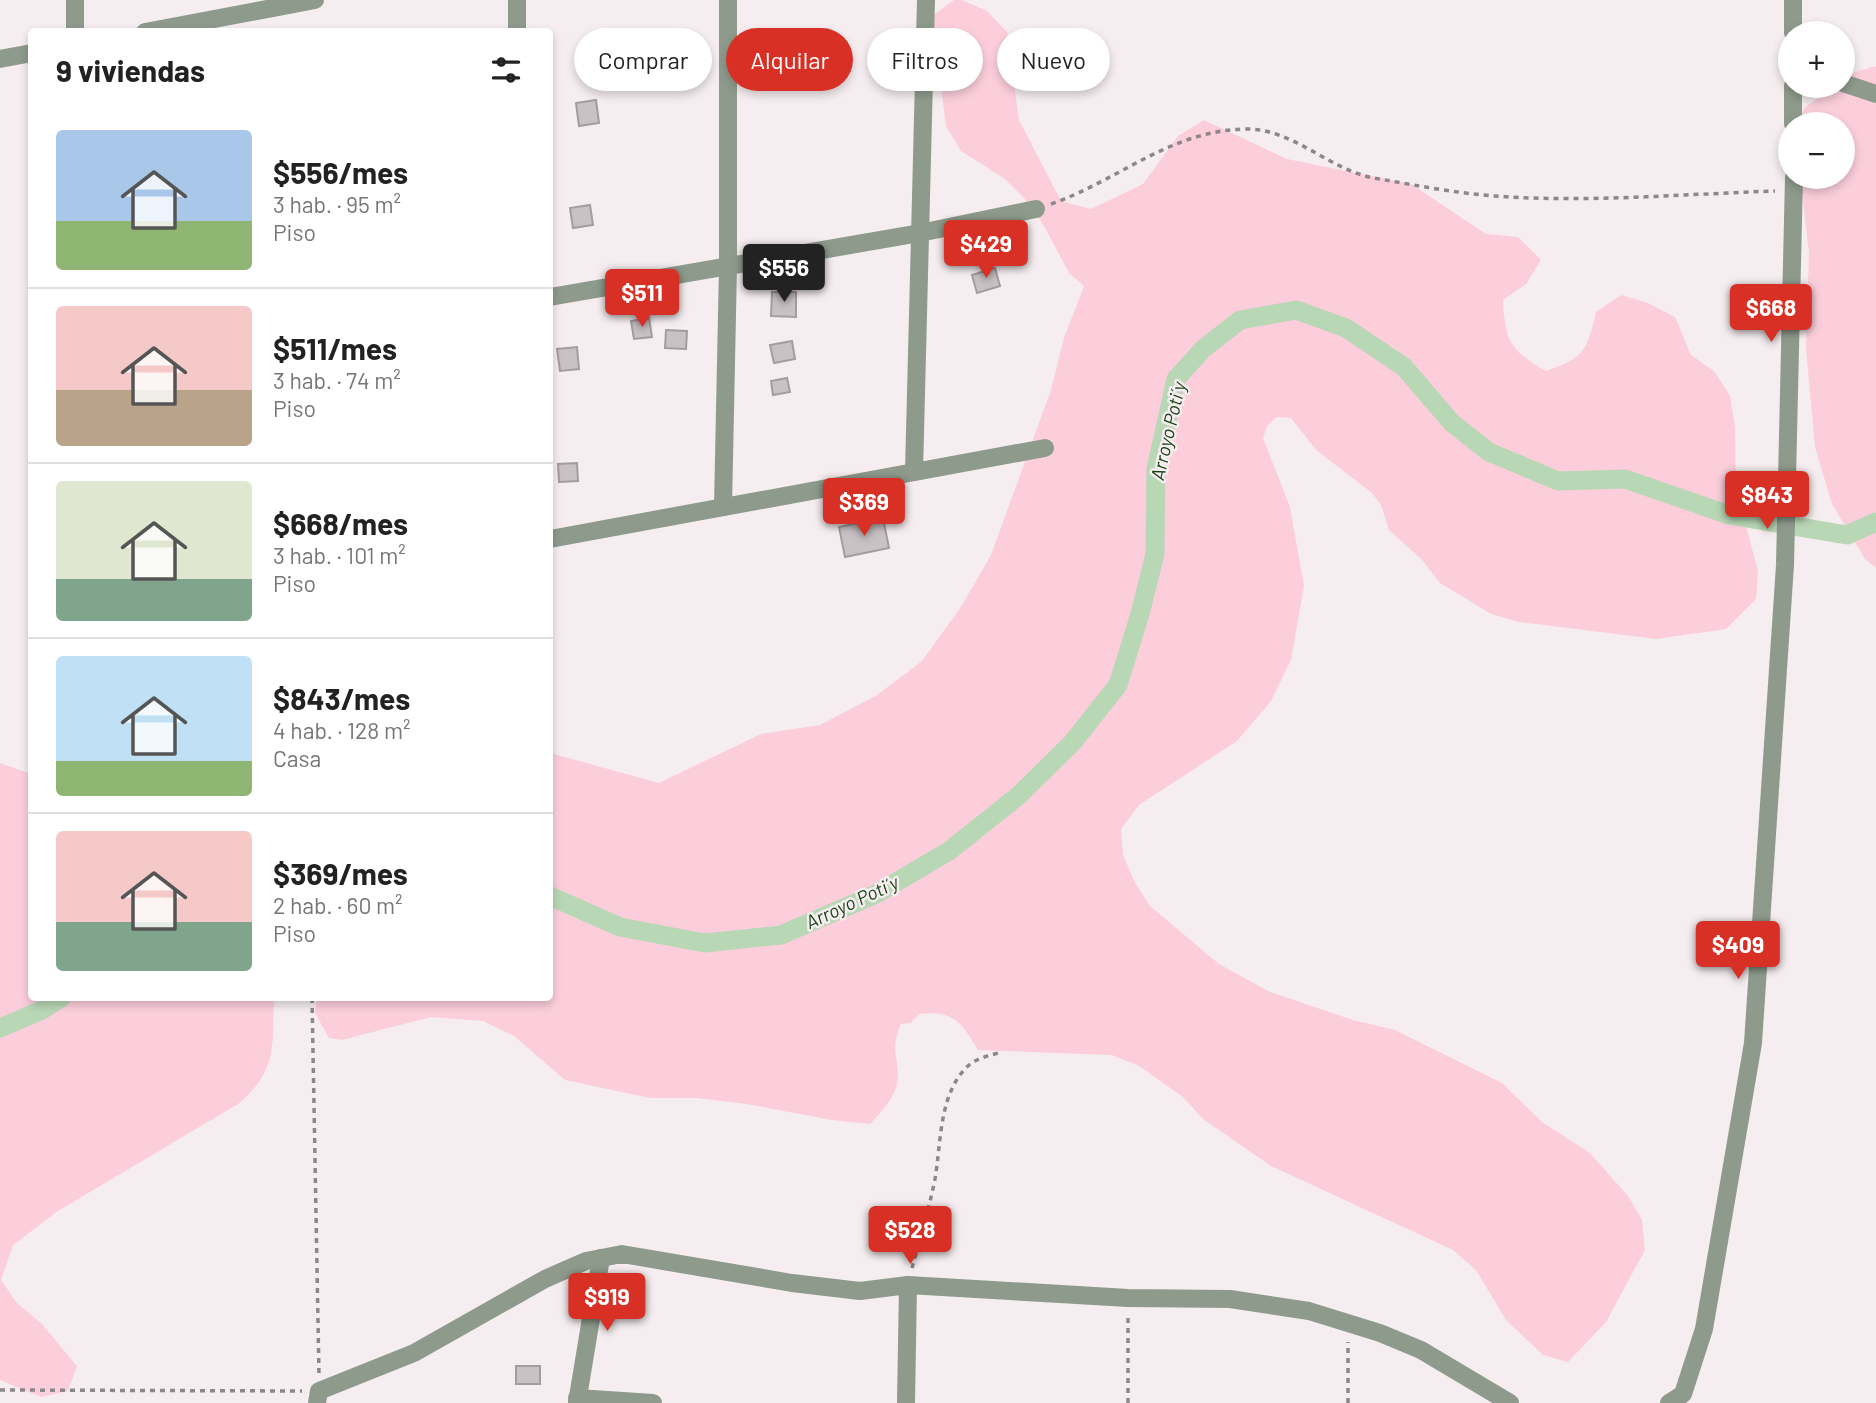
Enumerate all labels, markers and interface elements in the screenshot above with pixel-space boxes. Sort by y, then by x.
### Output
map controls [1778,21,1855,189]
button: + [1778,21,1855,98]
chip: Comprar [574,28,712,91]
chip: Alquilar [726,28,853,91]
chip: Filtros [867,28,983,91]
chip: Nuevo [997,28,1110,91]
icon: filters [487,51,525,89]
text: 9 viviendas [56,52,205,88]
button: − [1778,112,1855,189]
text: $556/mes [273,154,408,190]
icon: home [112,158,196,242]
text: 3 hab. · 95 m² [273,190,401,218]
text: Piso [273,218,316,246]
pin: $429 [945,220,1027,280]
text: $429 [960,229,1012,257]
pin: $556 [743,244,825,304]
text: $556 [759,253,809,281]
pin: $511 [601,270,683,329]
text: $511 [621,278,663,306]
pin: $668 [1730,284,1812,344]
text: $668 [1746,293,1796,321]
text: $511/mes [273,330,397,366]
icon: home [112,334,196,418]
text: 3 hab. · 74 m² [273,366,401,394]
water label: Arroyo Poti´y [1145,379,1190,482]
text: Piso [273,394,316,422]
pin: $843 [1726,472,1808,531]
pin: $369 [823,478,905,538]
text: $843 [1741,480,1793,508]
text: $369 [839,487,889,515]
text: $668/mes [273,505,408,541]
icon: home [112,509,196,593]
text: 3 hab. · 101 m² [273,541,406,569]
text: Piso [273,569,316,597]
text: $843/mes [273,680,410,716]
icon: home [112,684,196,768]
text: 4 hab. · 128 m² [273,716,410,744]
text: Casa [273,744,321,772]
text: $369/mes [273,855,408,891]
icon: home [112,859,196,943]
water label: Arroyo Poti´y [802,870,902,933]
text: 2 hab. · 60 m² [273,891,403,919]
text: Piso [273,919,316,947]
pin: $409 [1697,922,1779,981]
text: $409 [1712,930,1764,958]
pin: $528 [869,1206,951,1266]
text: $528 [885,1215,935,1243]
pin: $919 [566,1274,648,1333]
text: $919 [584,1282,630,1310]

